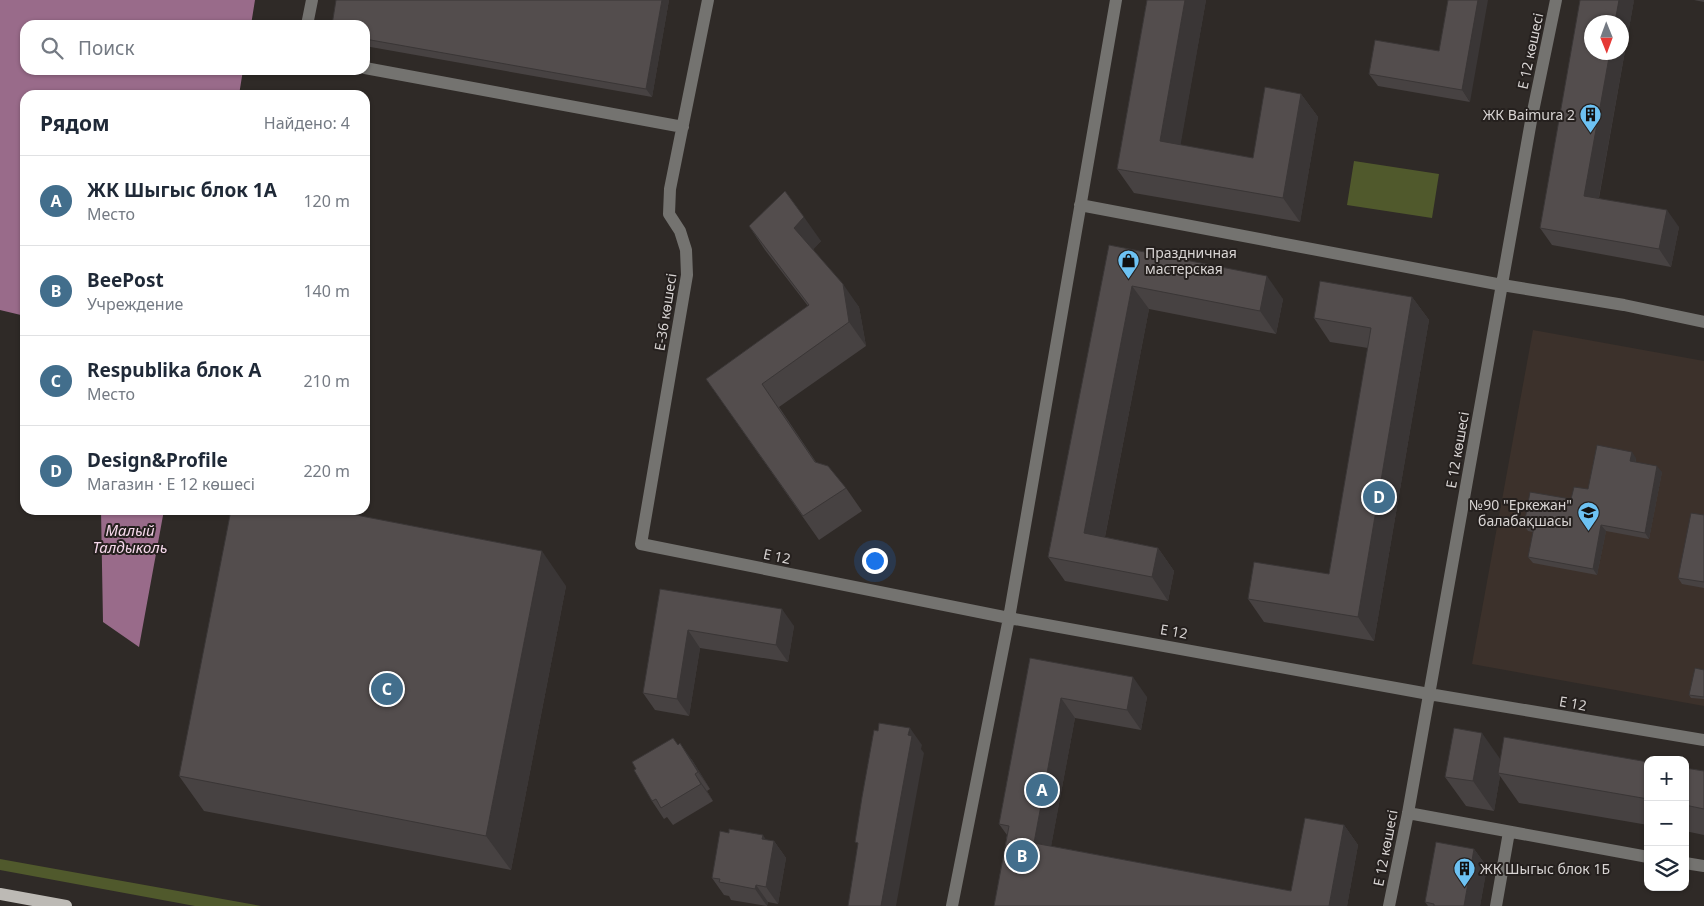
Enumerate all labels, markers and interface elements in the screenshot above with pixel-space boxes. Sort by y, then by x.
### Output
street label: Е 12 көшесі [1513,11,1547,91]
north arrow [1584,15,1629,60]
search box [20,20,370,75]
icon: search [38,34,66,62]
text: Поиск [78,35,134,61]
building icon: ЖК Baimura 2 [1579,102,1603,133]
place label: ЖК Baimura 2 [1483,105,1575,124]
text: Рядом [40,109,110,137]
text: Найдено: 4 [264,112,350,134]
text: ЖК Шыгыс блок 1А [87,177,277,203]
text: A [50,190,62,212]
text: 120 m [303,190,350,212]
text: Место [87,203,135,225]
place label: Праздничная мастерская [1145,243,1237,278]
shop icon: Праздничная мастерская [1117,248,1141,279]
text: BeePost [87,267,164,293]
street label: Е-36 көшесі [649,272,681,352]
text: B [51,280,61,302]
text: 140 m [303,280,350,302]
text: Учреждение [87,293,183,315]
text: Respublika блок А [87,357,261,383]
text: C [51,370,61,392]
text: 210 m [303,370,350,392]
text: Место [87,383,135,405]
street label: Е 12 көшесі [1441,410,1473,490]
text: Design&Profile [87,447,228,473]
text: D [50,460,62,482]
text: 220 m [303,460,350,482]
text: Магазин · Е 12 көшесі [87,473,255,495]
pin: D [1363,478,1395,516]
place label: №90 "Еркежан" балабақшасы [1469,495,1572,530]
school or university icon: №90 "Еркежан" балабақшасы [1576,500,1600,531]
water label: Малый Талдыколь [93,520,168,557]
street label: E 12 [762,544,792,568]
your location [862,548,888,574]
street label: E 12 [1159,619,1189,643]
pin: C [371,670,403,708]
street label: E 12 [1558,691,1588,715]
map controls [1644,756,1689,891]
button: + [1644,756,1689,801]
pin: A [1026,771,1058,809]
button: − [1644,801,1689,846]
street label: Е 12 көшесі [1368,808,1402,888]
pin: B [1006,837,1038,875]
button: layers [1644,846,1689,891]
building icon: ЖК Шыгыс блок 1Б [1452,856,1476,887]
place label: ЖК Шыгыс блок 1Б [1480,859,1610,878]

